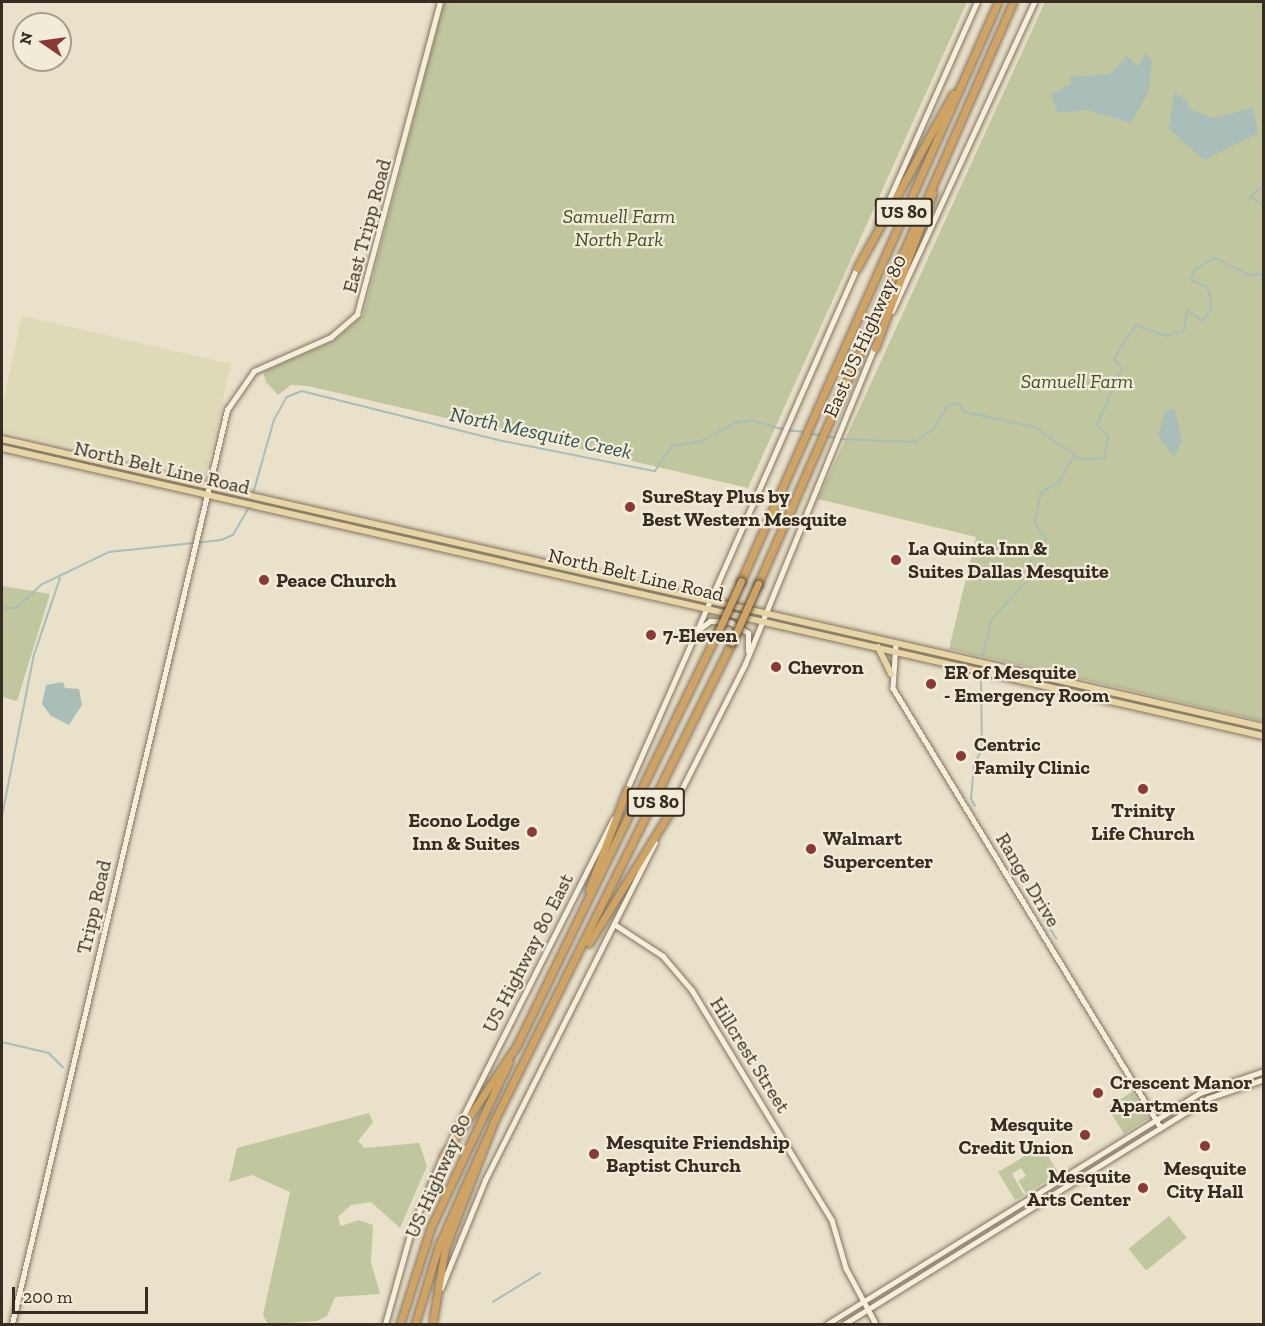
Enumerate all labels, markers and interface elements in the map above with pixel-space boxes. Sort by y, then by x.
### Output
north arrow [12,12,72,72]
text: N [15,30,37,46]
street label: East Tripp Road [338,156,396,296]
road number: US 80 [874,197,934,227]
park label: Samuell Farm North Park [563,204,675,251]
street label: East US Highway 80 [818,251,912,421]
park label: Samuell Farm [1021,369,1133,393]
water label: North Mesquite Creek [448,401,634,465]
street label: North Belt Line Road [72,436,252,500]
place label: SureStay Plus by Best Western Mesquite [642,484,847,531]
marker: SureStay Plus by Best Western Mesquite [623,500,637,514]
place label: La Quinta Inn & Suites Dallas Mesquite [908,536,1109,583]
street label: North Belt Line Road [546,543,726,607]
marker: La Quinta Inn & Suites Dallas Mesquite [889,553,903,567]
place label: Peace Church [276,568,396,592]
marker: Peace Church [257,573,271,587]
place label: 7-Eleven [663,623,737,647]
marker: 7-Eleven [644,628,658,642]
place label: Chevron [788,655,864,679]
marker: Chevron [769,660,783,674]
place label: ER of Mesquite - Emergency Room [944,660,1110,707]
marker: ER of Mesquite - Emergency Room [922,675,940,693]
place label: Centric Family Clinic [974,732,1090,779]
marker: Centric Family Clinic [952,747,970,765]
marker: Trinity Life Church [1136,782,1150,796]
road number: US 80 [626,787,686,817]
place label: Trinity Life Church [1091,798,1195,845]
place label: Econo Lodge Inn & Suites [408,808,520,855]
marker: Econo Lodge Inn & Suites [525,825,539,839]
place label: Walmart Supercenter [823,826,933,873]
street label: Range Drive [991,829,1065,931]
marker: Walmart Supercenter [804,842,818,856]
street label: Tripp Road [72,858,116,956]
street label: US Highway 80 East [477,869,579,1037]
street label: Hillcrest Street [705,993,795,1117]
place label: Crescent Manor Apartments [1110,1070,1252,1117]
marker: Crescent Manor Apartments [1091,1086,1105,1100]
street label: US Highway 80 [400,1110,476,1242]
place label: Mesquite Credit Union [959,1112,1073,1159]
marker: Mesquite Credit Union [1078,1128,1092,1142]
place label: Mesquite Friendship Baptist Church [606,1130,790,1177]
marker: Mesquite City Hall [1198,1139,1212,1153]
marker: Mesquite Friendship Baptist Church [587,1147,601,1161]
place label: Mesquite City Hall [1164,1156,1246,1203]
place label: Mesquite Arts Center [1027,1164,1131,1211]
marker: Mesquite Arts Center [1136,1181,1150,1195]
scale bar [15,1275,152,1313]
text: 200 m [23,1286,73,1308]

